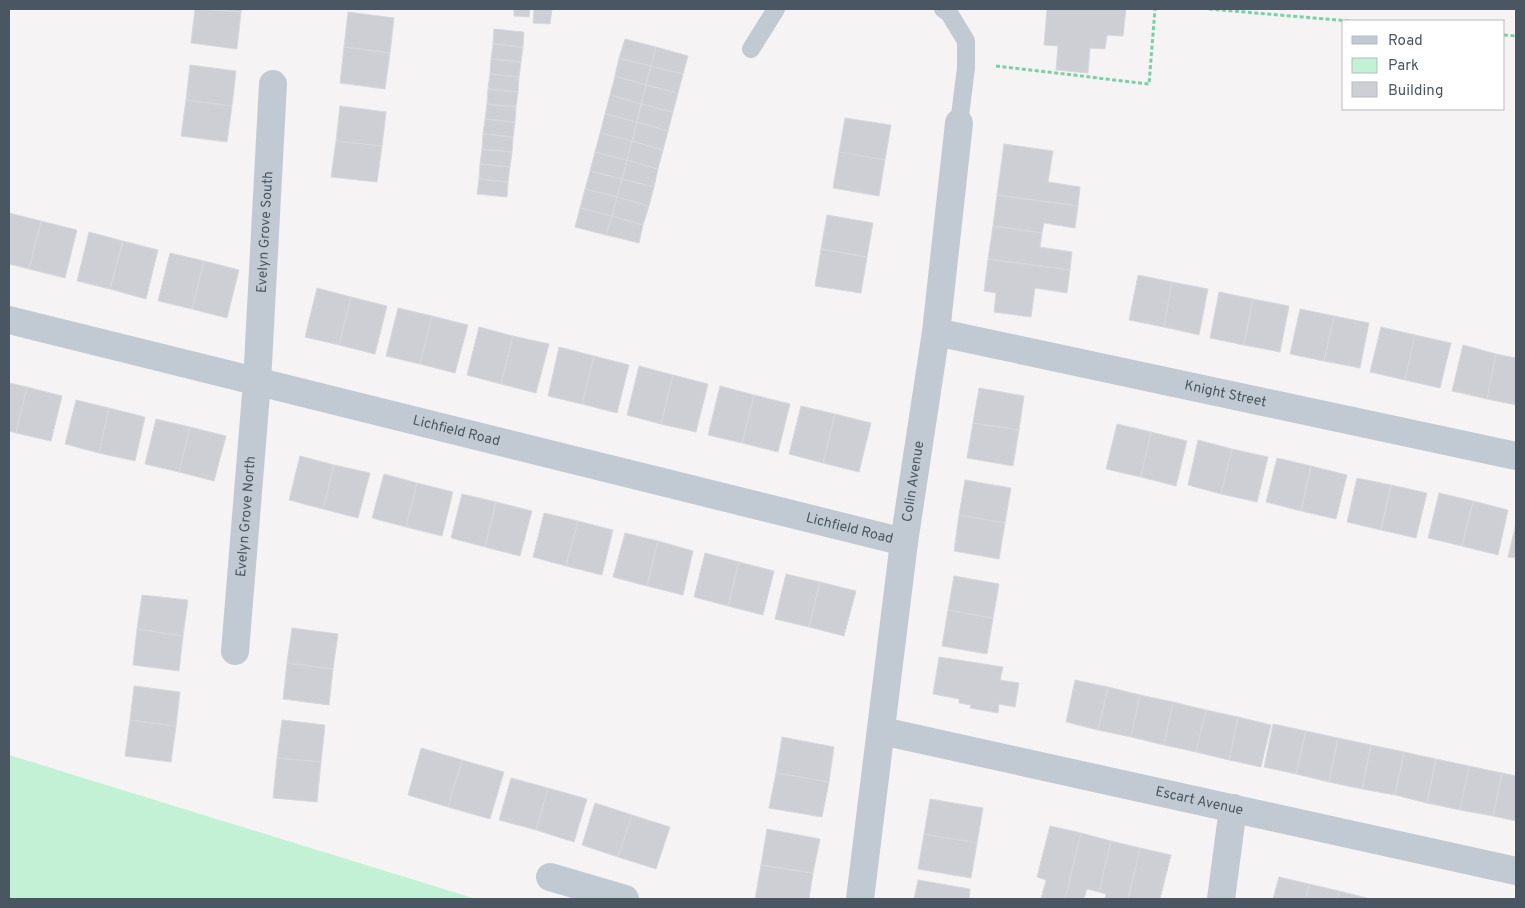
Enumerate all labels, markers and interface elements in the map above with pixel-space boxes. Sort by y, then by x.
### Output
legend [1342,20,1505,110]
text: Road [1388,32,1423,51]
text: Park [1388,57,1419,76]
text: Building [1388,82,1443,101]
street label: Evelyn Grove South [253,171,277,293]
street label: Knight Street [1183,377,1268,411]
street label: Lichfield Road [411,412,502,450]
street label: Colin Avenue [899,440,928,523]
street label: Evelyn Grove North [233,455,259,578]
street label: Lichfield Road [804,509,895,547]
street label: Escart Avenue [1154,783,1245,819]

